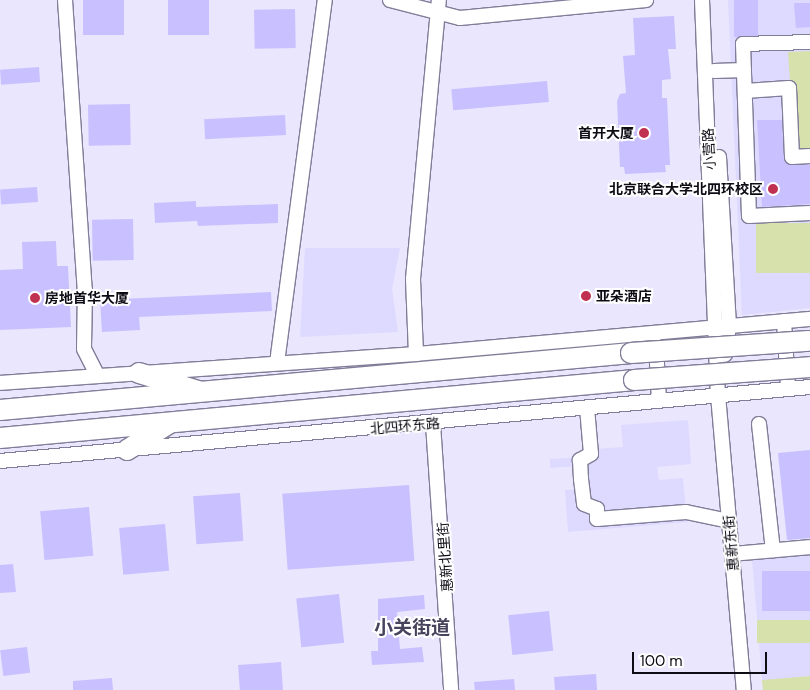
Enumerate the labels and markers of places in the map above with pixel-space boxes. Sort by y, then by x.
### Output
place label: 首开大厦 [578,125,634,141]
marker: 首开大厦 [638,127,650,139]
place label: 北京联合大学北四环校区 [609,181,763,197]
marker: 北京联合大学北四环校区 [767,183,779,195]
place label: 亚朵酒店 [596,288,652,304]
place label: 房地首华大厦 [45,290,129,306]
marker: 亚朵酒店 [580,290,592,302]
marker: 房地首华大厦 [29,292,41,304]

